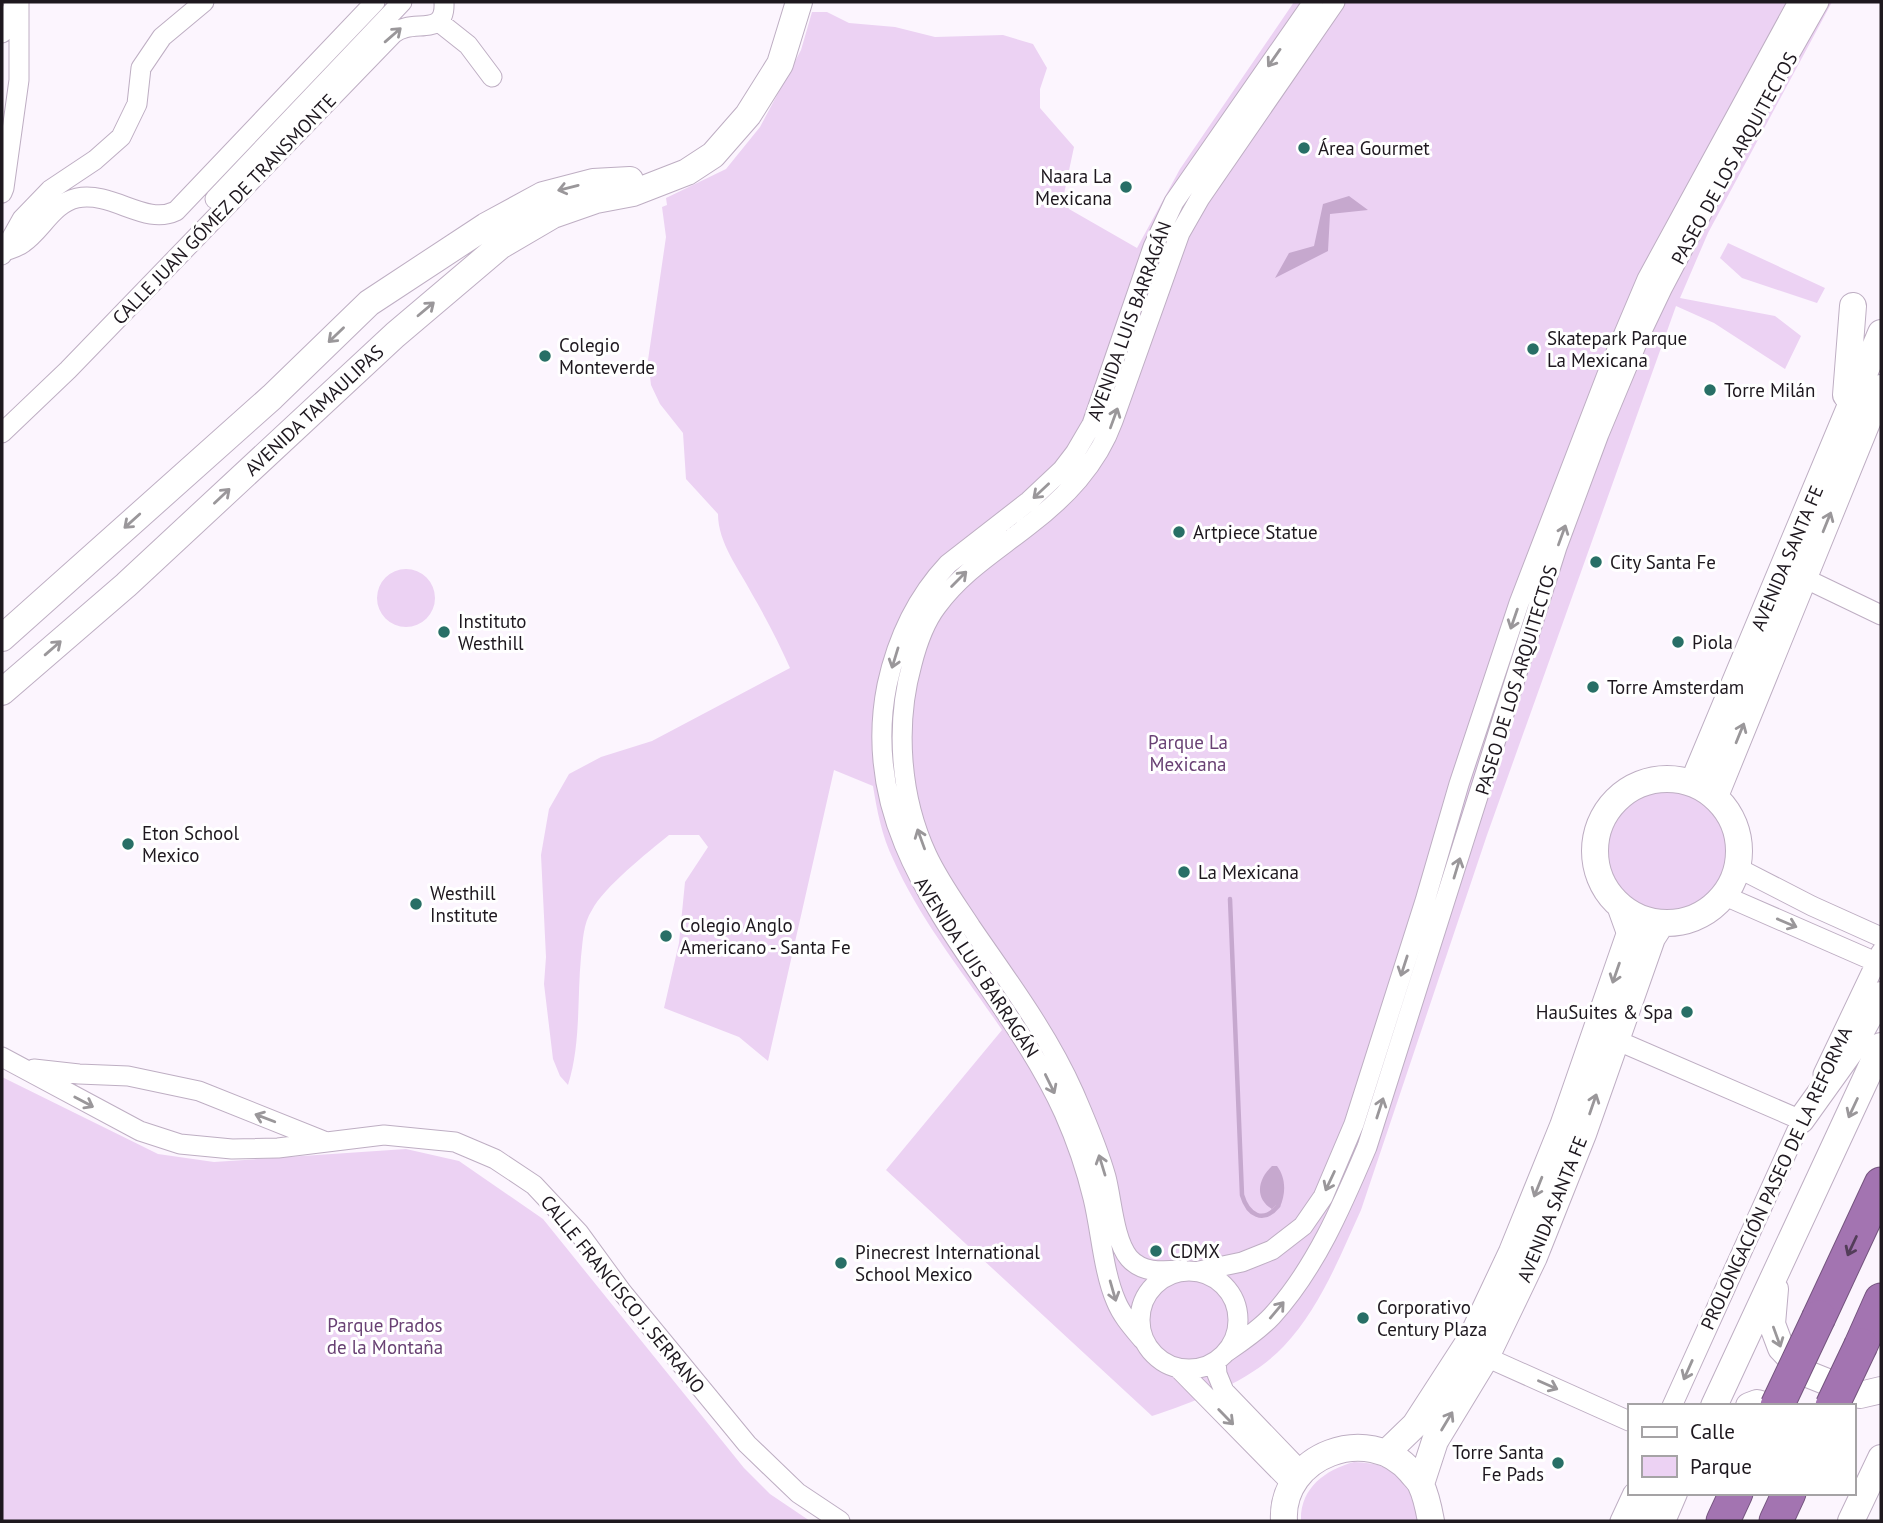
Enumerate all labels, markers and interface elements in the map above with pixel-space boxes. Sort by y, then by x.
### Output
one-way arrow [384,27,402,43]
one-way arrow [1267,48,1281,67]
street label: PASEO DE LOS ARQUITECTOS [1666,48,1802,268]
street label: CALLE JUAN GÓMEZ DE TRANSMONTE [107,89,341,329]
place label: Área Gourmet [1318,136,1430,160]
marker: Área Gourmet [1296,140,1312,156]
place label: Naara La Mexicana [1035,164,1112,210]
marker: Naara La Mexicana [1118,179,1134,195]
one-way arrow [557,182,580,195]
street label: AVENIDA LUIS BARRAGÁN [1082,218,1176,424]
one-way arrow [417,301,435,317]
place label: Skatepark Parque La Mexicana [1547,326,1687,372]
one-way arrow [328,327,345,344]
place label: Colegio Monteverde [559,333,655,379]
street label: AVENIDA TAMAULIPAS [240,339,388,481]
marker: Skatepark Parque La Mexicana [1525,341,1541,357]
marker: Colegio Monteverde [537,348,553,364]
place label: Torre Milán [1724,378,1815,402]
marker: Torre Milán [1702,382,1718,398]
one-way arrow [1109,408,1121,430]
one-way arrow [1033,482,1050,499]
street label: AVENIDA SANTA FE [1746,482,1828,634]
one-way arrow [213,487,230,504]
one-way arrow [1821,512,1834,533]
one-way arrow [123,513,141,529]
place label: Artpiece Statue [1193,520,1318,544]
marker: Artpiece Statue [1171,524,1187,540]
one-way arrow [1557,524,1569,546]
place label: City Santa Fe [1610,550,1716,574]
marker: City Santa Fe [1588,554,1604,570]
street label: PASEO DE LOS ARQUITECTOS [1470,562,1562,798]
one-way arrow [951,571,968,588]
one-way arrow [1507,608,1520,630]
place label: Instituto Westhill [458,609,527,655]
marker: Instituto Westhill [436,624,452,640]
place label: Piola [1692,630,1733,654]
marker: Piola [1670,634,1686,650]
one-way arrow [44,640,62,656]
one-way arrow [887,646,900,668]
place label: Torre Amsterdam [1607,675,1744,699]
marker: Torre Amsterdam [1585,679,1601,695]
one-way arrow [1735,722,1748,744]
park label: Parque La Mexicana [1148,730,1228,776]
place label: Eton School Mexico [142,821,239,867]
one-way arrow [914,828,926,850]
marker: Eton School Mexico [120,836,136,852]
one-way arrow [1451,858,1464,880]
place label: La Mexicana [1198,860,1299,884]
marker: La Mexicana [1176,864,1192,880]
street label: AVENIDA LUIS BARRAGÁN [910,872,1044,1062]
place label: Westhill Institute [430,881,498,927]
marker: Westhill Institute [408,896,424,912]
place label: Colegio Anglo Americano - Santa Fe [680,913,851,959]
one-way arrow [1776,917,1798,930]
marker: Colegio Anglo Americano - Santa Fe [658,928,674,944]
one-way arrow [1397,955,1410,977]
one-way arrow [1609,962,1622,984]
place label: HauSuites & Spa [1536,1000,1673,1024]
marker: HauSuites & Spa [1679,1004,1695,1020]
street label: PROLONGACIÓN PASEO DE LA REFORMA [1695,1023,1857,1333]
one-way arrow [1043,1073,1057,1094]
one-way arrow [1588,1093,1600,1115]
one-way arrow [74,1095,94,1109]
one-way arrow [1845,1097,1858,1118]
one-way arrow [1374,1098,1387,1120]
one-way arrow [255,1111,276,1124]
street label: AVENIDA SANTA FE [1512,1132,1592,1286]
one-way arrow [1095,1154,1107,1176]
one-way arrow [1323,1170,1336,1191]
one-way arrow [1531,1175,1544,1197]
street label: CALLE FRANCISCO J. SERRANO [536,1190,710,1398]
one-way arrow [1845,1235,1858,1256]
place label: CDMX [1170,1239,1220,1263]
place label: Pinecrest International School Mexico [855,1240,1040,1286]
marker: CDMX [1148,1243,1164,1259]
marker: Pinecrest International School Mexico [833,1255,849,1271]
one-way arrow [1108,1280,1121,1302]
place label: Corporativo Century Plaza [1377,1295,1487,1341]
one-way arrow [1269,1301,1285,1319]
marker: Corporativo Century Plaza [1355,1310,1371,1326]
park label: Parque Prados de la Montaña [327,1313,443,1359]
one-way arrow [1772,1326,1785,1348]
one-way arrow [1681,1358,1694,1380]
one-way arrow [1537,1379,1558,1392]
legend [1628,1404,1855,1495]
one-way arrow [1217,1408,1234,1425]
one-way arrow [1441,1412,1455,1432]
text: Calle [1690,1418,1735,1445]
place label: Torre Santa Fe Pads [1452,1440,1544,1486]
text: Parque [1690,1453,1752,1480]
marker: Torre Santa Fe Pads [1550,1455,1566,1471]

